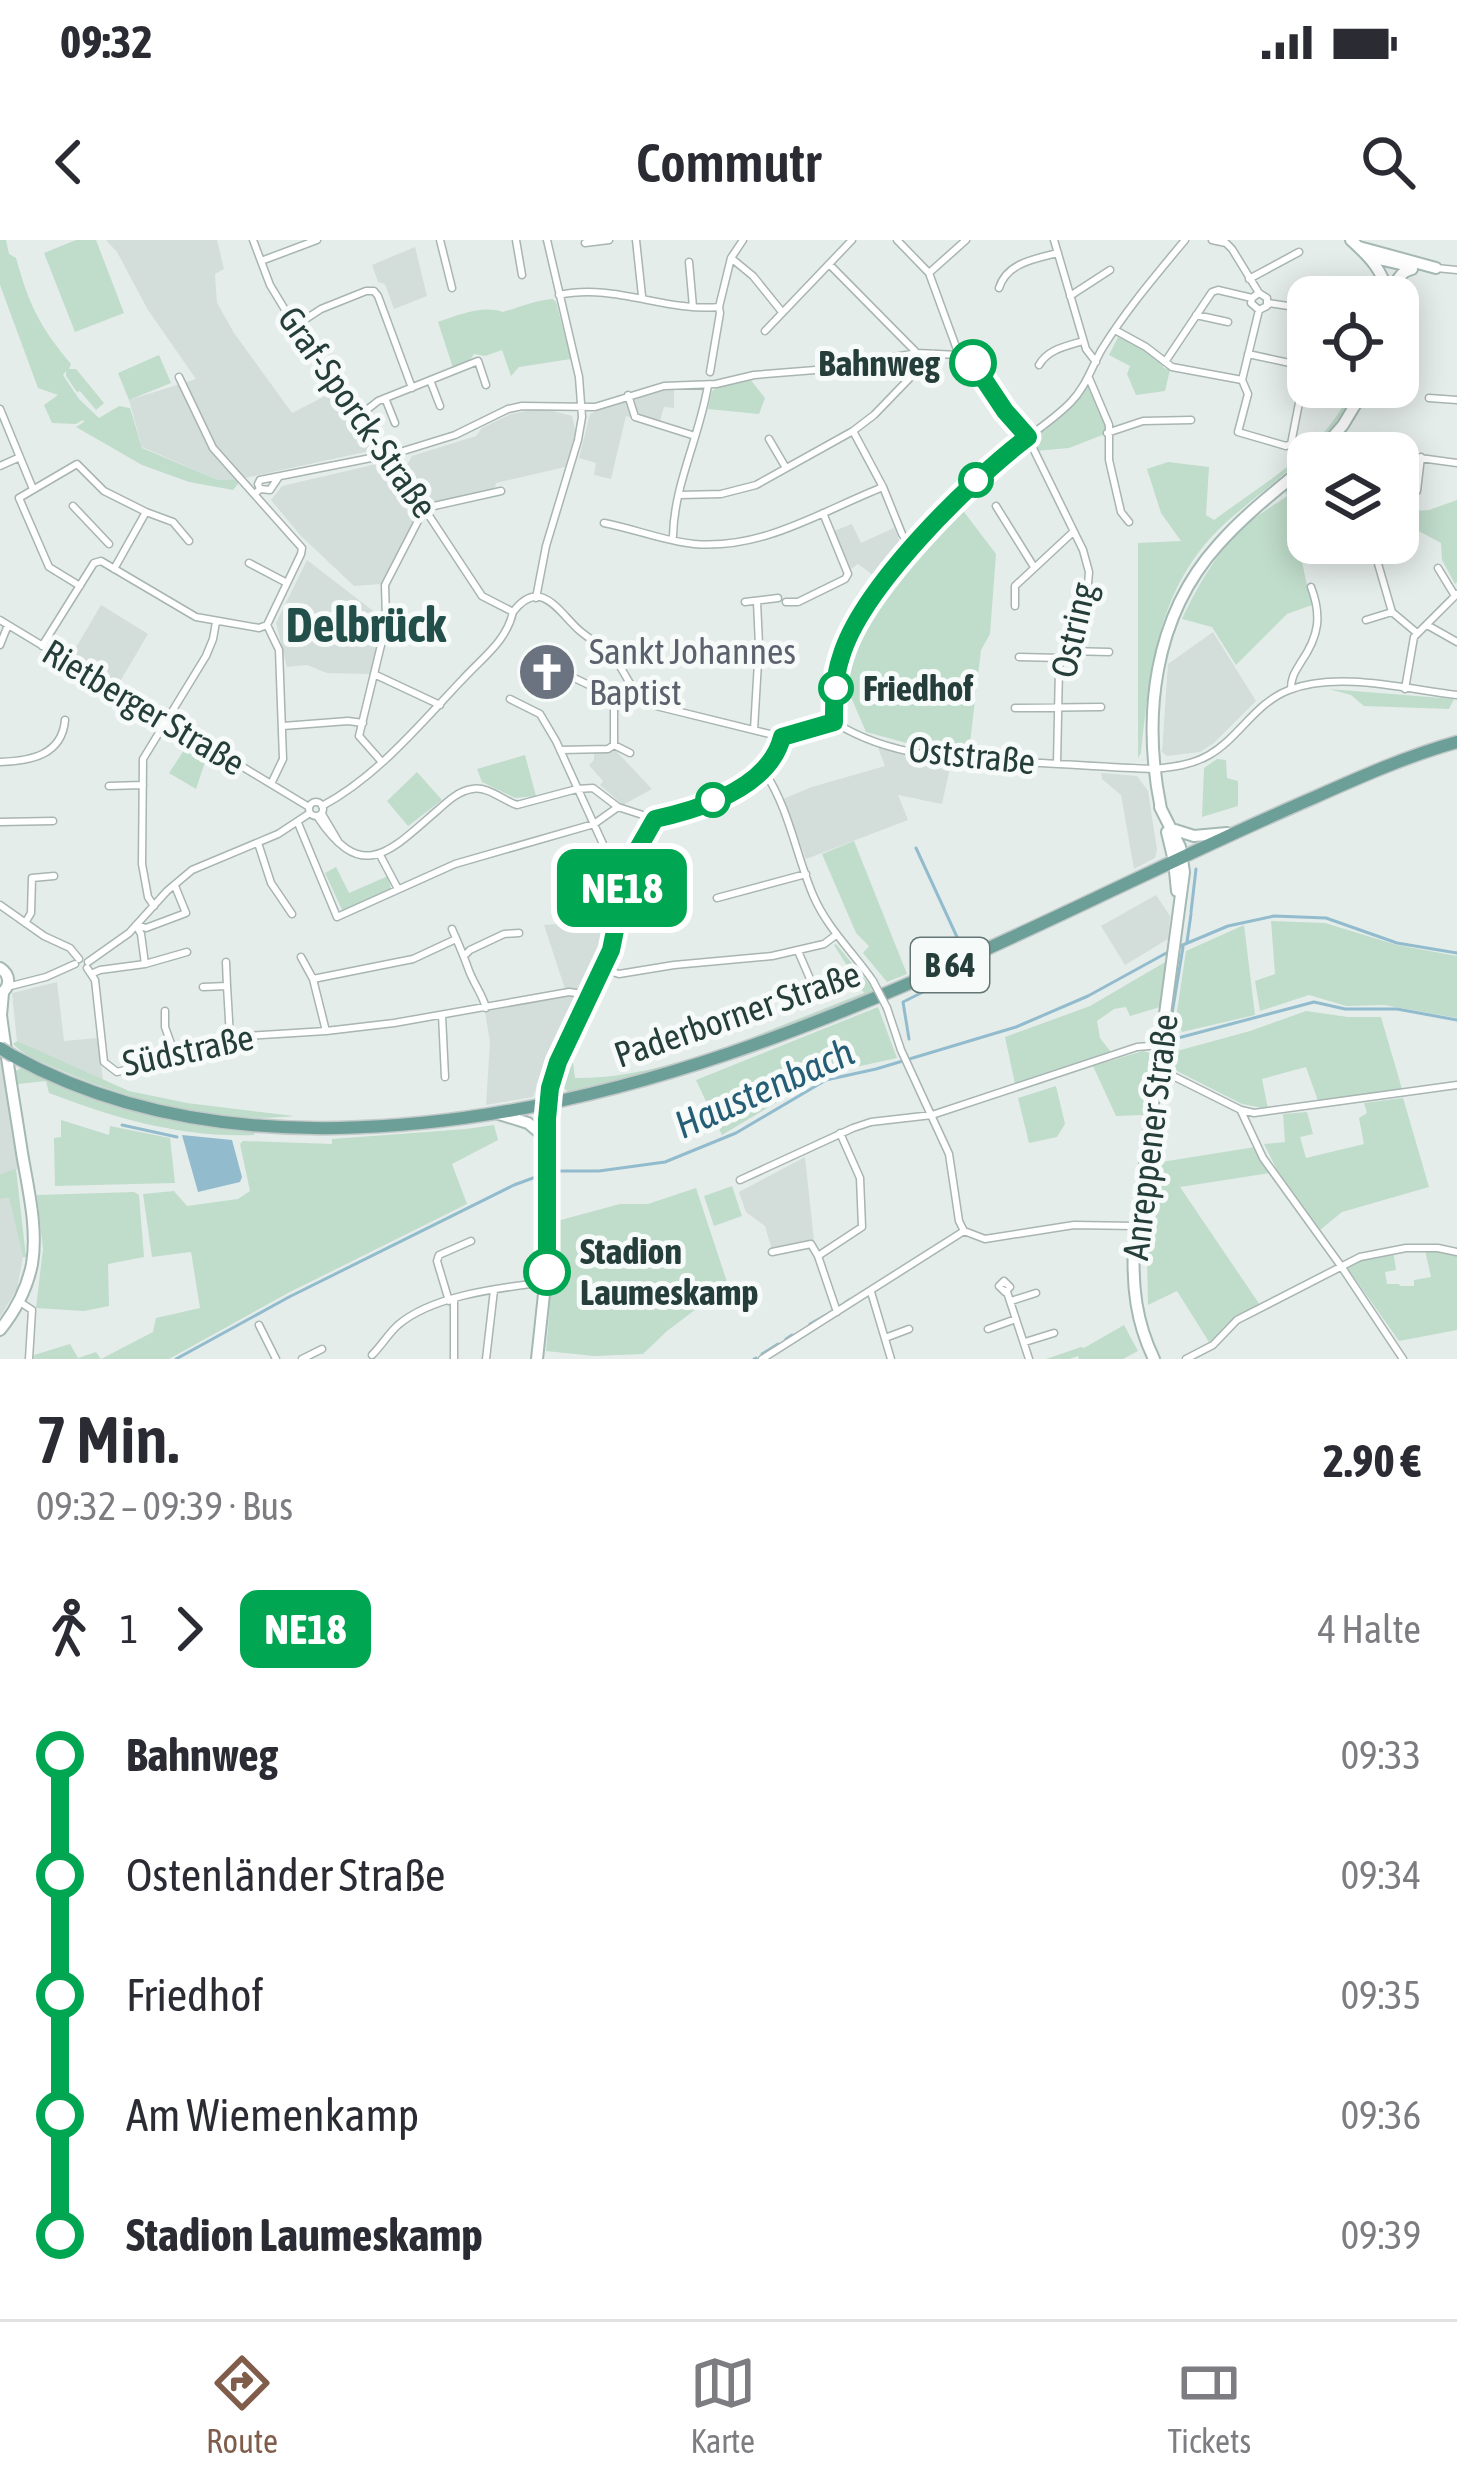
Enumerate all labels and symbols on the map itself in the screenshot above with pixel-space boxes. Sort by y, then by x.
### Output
street label: Graf-Sporck-Straße [270,298,446,526]
marker: Bahnweg [951,341,995,385]
place label: Bahnweg [818,342,941,384]
unlabelled marker [960,464,992,496]
street label: Ostring [1042,578,1104,681]
district label: Delbrück [286,597,447,652]
street label: Rietberger Straße [35,630,253,784]
place label: Sankt Johannes Baptist [589,630,796,713]
church icon: Sankt Johannes Baptist [516,641,578,703]
place label: Friedhof [863,667,974,709]
marker: Friedhof [820,672,852,704]
street label: Oststraße [907,727,1037,783]
unlabelled marker [697,784,729,816]
line badge: NE18 [538,849,706,927]
road number: B 64 [911,938,989,992]
street label: Paderborner Straße [609,952,865,1076]
street label: Anreppener Straße [1114,1012,1186,1262]
street label: Südstraße [119,1016,257,1084]
water label: Haustenbach [668,1029,860,1147]
place label: Stadion Laumeskamp [580,1230,759,1313]
marker: Stadion Laumeskamp [525,1250,569,1294]

